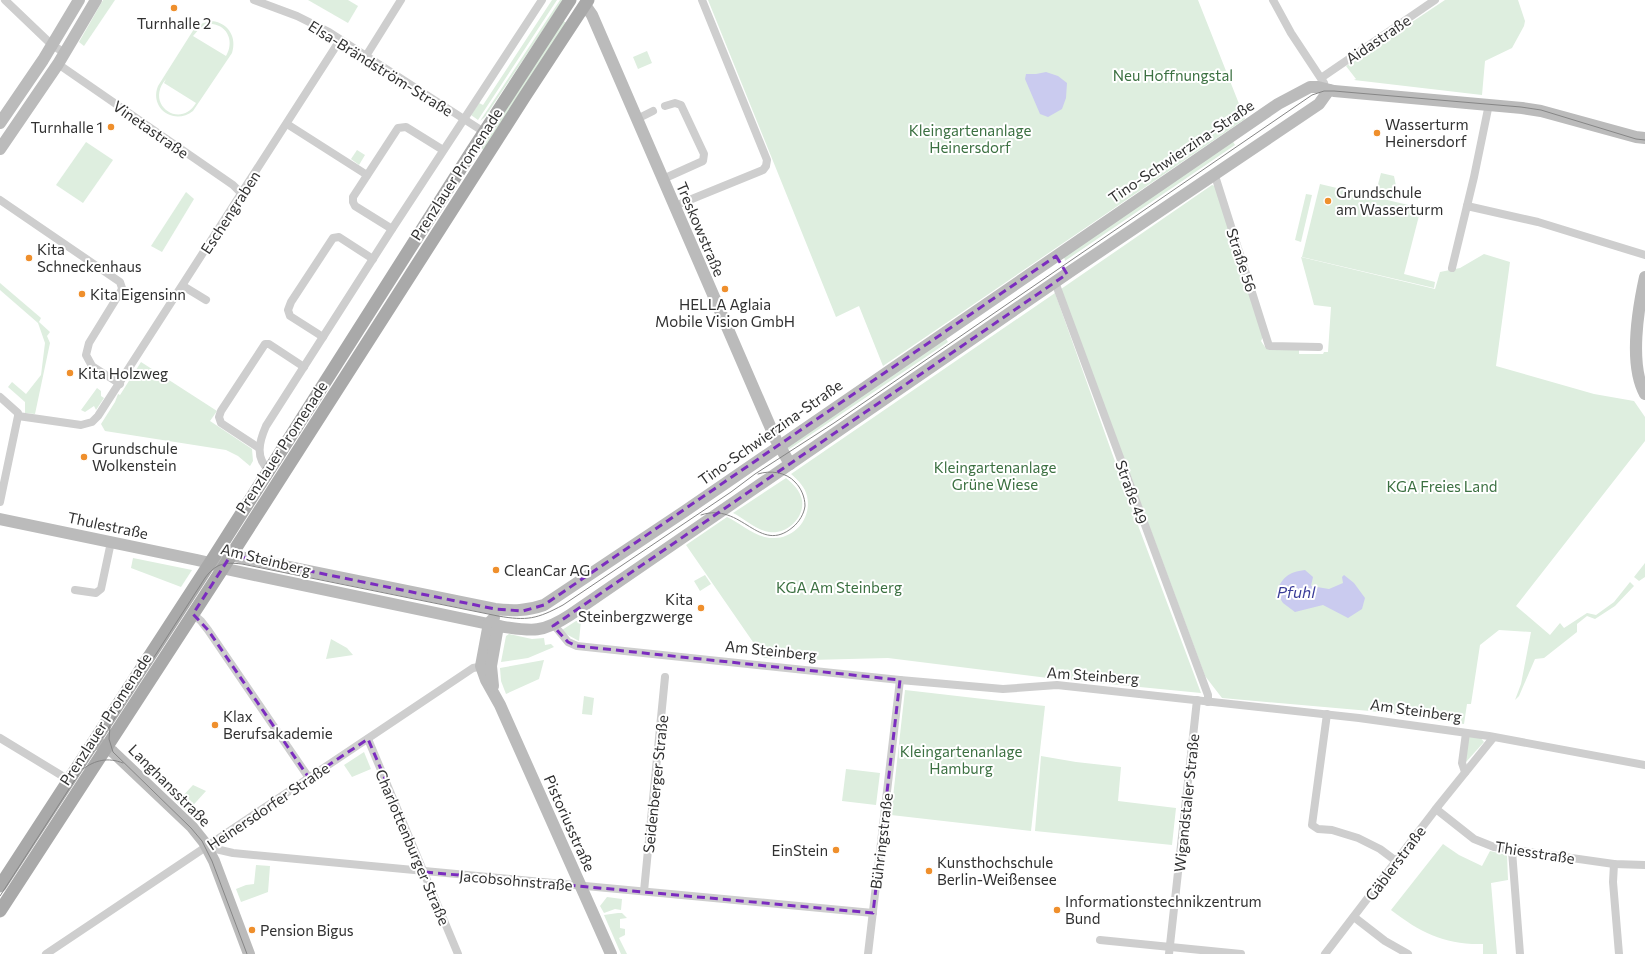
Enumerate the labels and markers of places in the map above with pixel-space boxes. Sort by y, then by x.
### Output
marker: Turnhalle 2 [169,3,179,13]
place label: Turnhalle 2 [137,14,211,32]
place label: Wasserturm Heinersdorf [1385,115,1469,150]
place label: Turnhalle 1 [30,118,103,136]
marker: Turnhalle 1 [106,122,116,132]
marker: Wasserturm Heinersdorf [1372,128,1382,138]
place label: Grundschule am Wasserturm [1336,183,1443,218]
marker: Grundschule am Wasserturm [1323,196,1333,206]
place label: Kita Schneckenhaus [37,240,142,275]
marker: Kita Schneckenhaus [24,253,34,263]
marker: HELLA Aglaia Mobile Vision GmbH [720,284,730,294]
place label: Kita Eigensinn [90,285,186,303]
marker: Kita Eigensinn [77,289,87,299]
place label: HELLA Aglaia Mobile Vision GmbH [655,295,795,330]
place label: Kita Holzweg [78,364,168,382]
marker: Kita Holzweg [65,368,75,378]
place label: Grundschule Wolkenstein [92,439,178,474]
marker: Grundschule Wolkenstein [79,452,89,462]
place label: CleanCar AG [504,561,590,579]
marker: CleanCar AG [491,565,501,575]
place label: Kita Steinbergzwerge [578,590,693,625]
marker: Kita Steinbergzwerge [696,603,706,613]
place label: Klax Berufsakademie [223,707,333,742]
marker: Klax Berufsakademie [210,720,220,730]
place label: EinStein [772,841,828,859]
marker: EinStein [831,845,841,855]
place label: Kunsthochschule Berlin-Weißensee [937,853,1057,888]
marker: Kunsthochschule Berlin-Weißensee [924,866,934,876]
place label: Informationstechnikzentrum Bund [1065,892,1262,927]
marker: Informationstechnikzentrum Bund [1052,905,1062,915]
place label: Pension Bigus [260,921,354,939]
marker: Pension Bigus [247,925,257,935]

